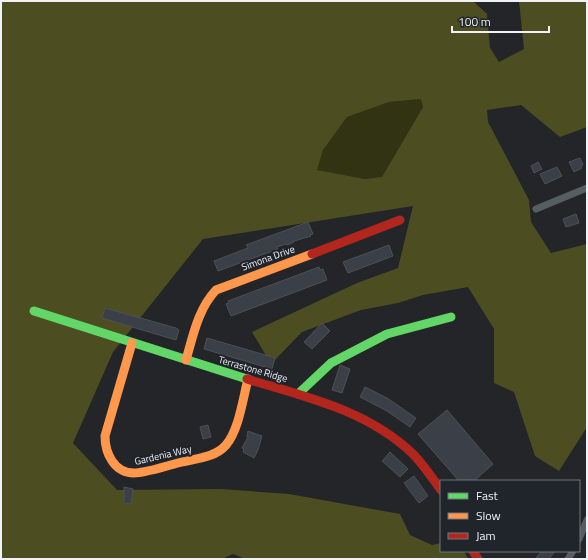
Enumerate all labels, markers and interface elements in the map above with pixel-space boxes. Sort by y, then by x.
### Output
scale bar [452,8,549,34]
text: 100 m [458,12,491,31]
street label: Simona Drive [239,241,297,275]
street label: Terrastone Ridge [217,352,289,386]
street label: Gardenia Way [133,441,193,469]
legend [440,480,580,552]
text: Fast [476,486,499,505]
text: Slow [476,506,501,525]
text: Jam [476,526,496,545]

